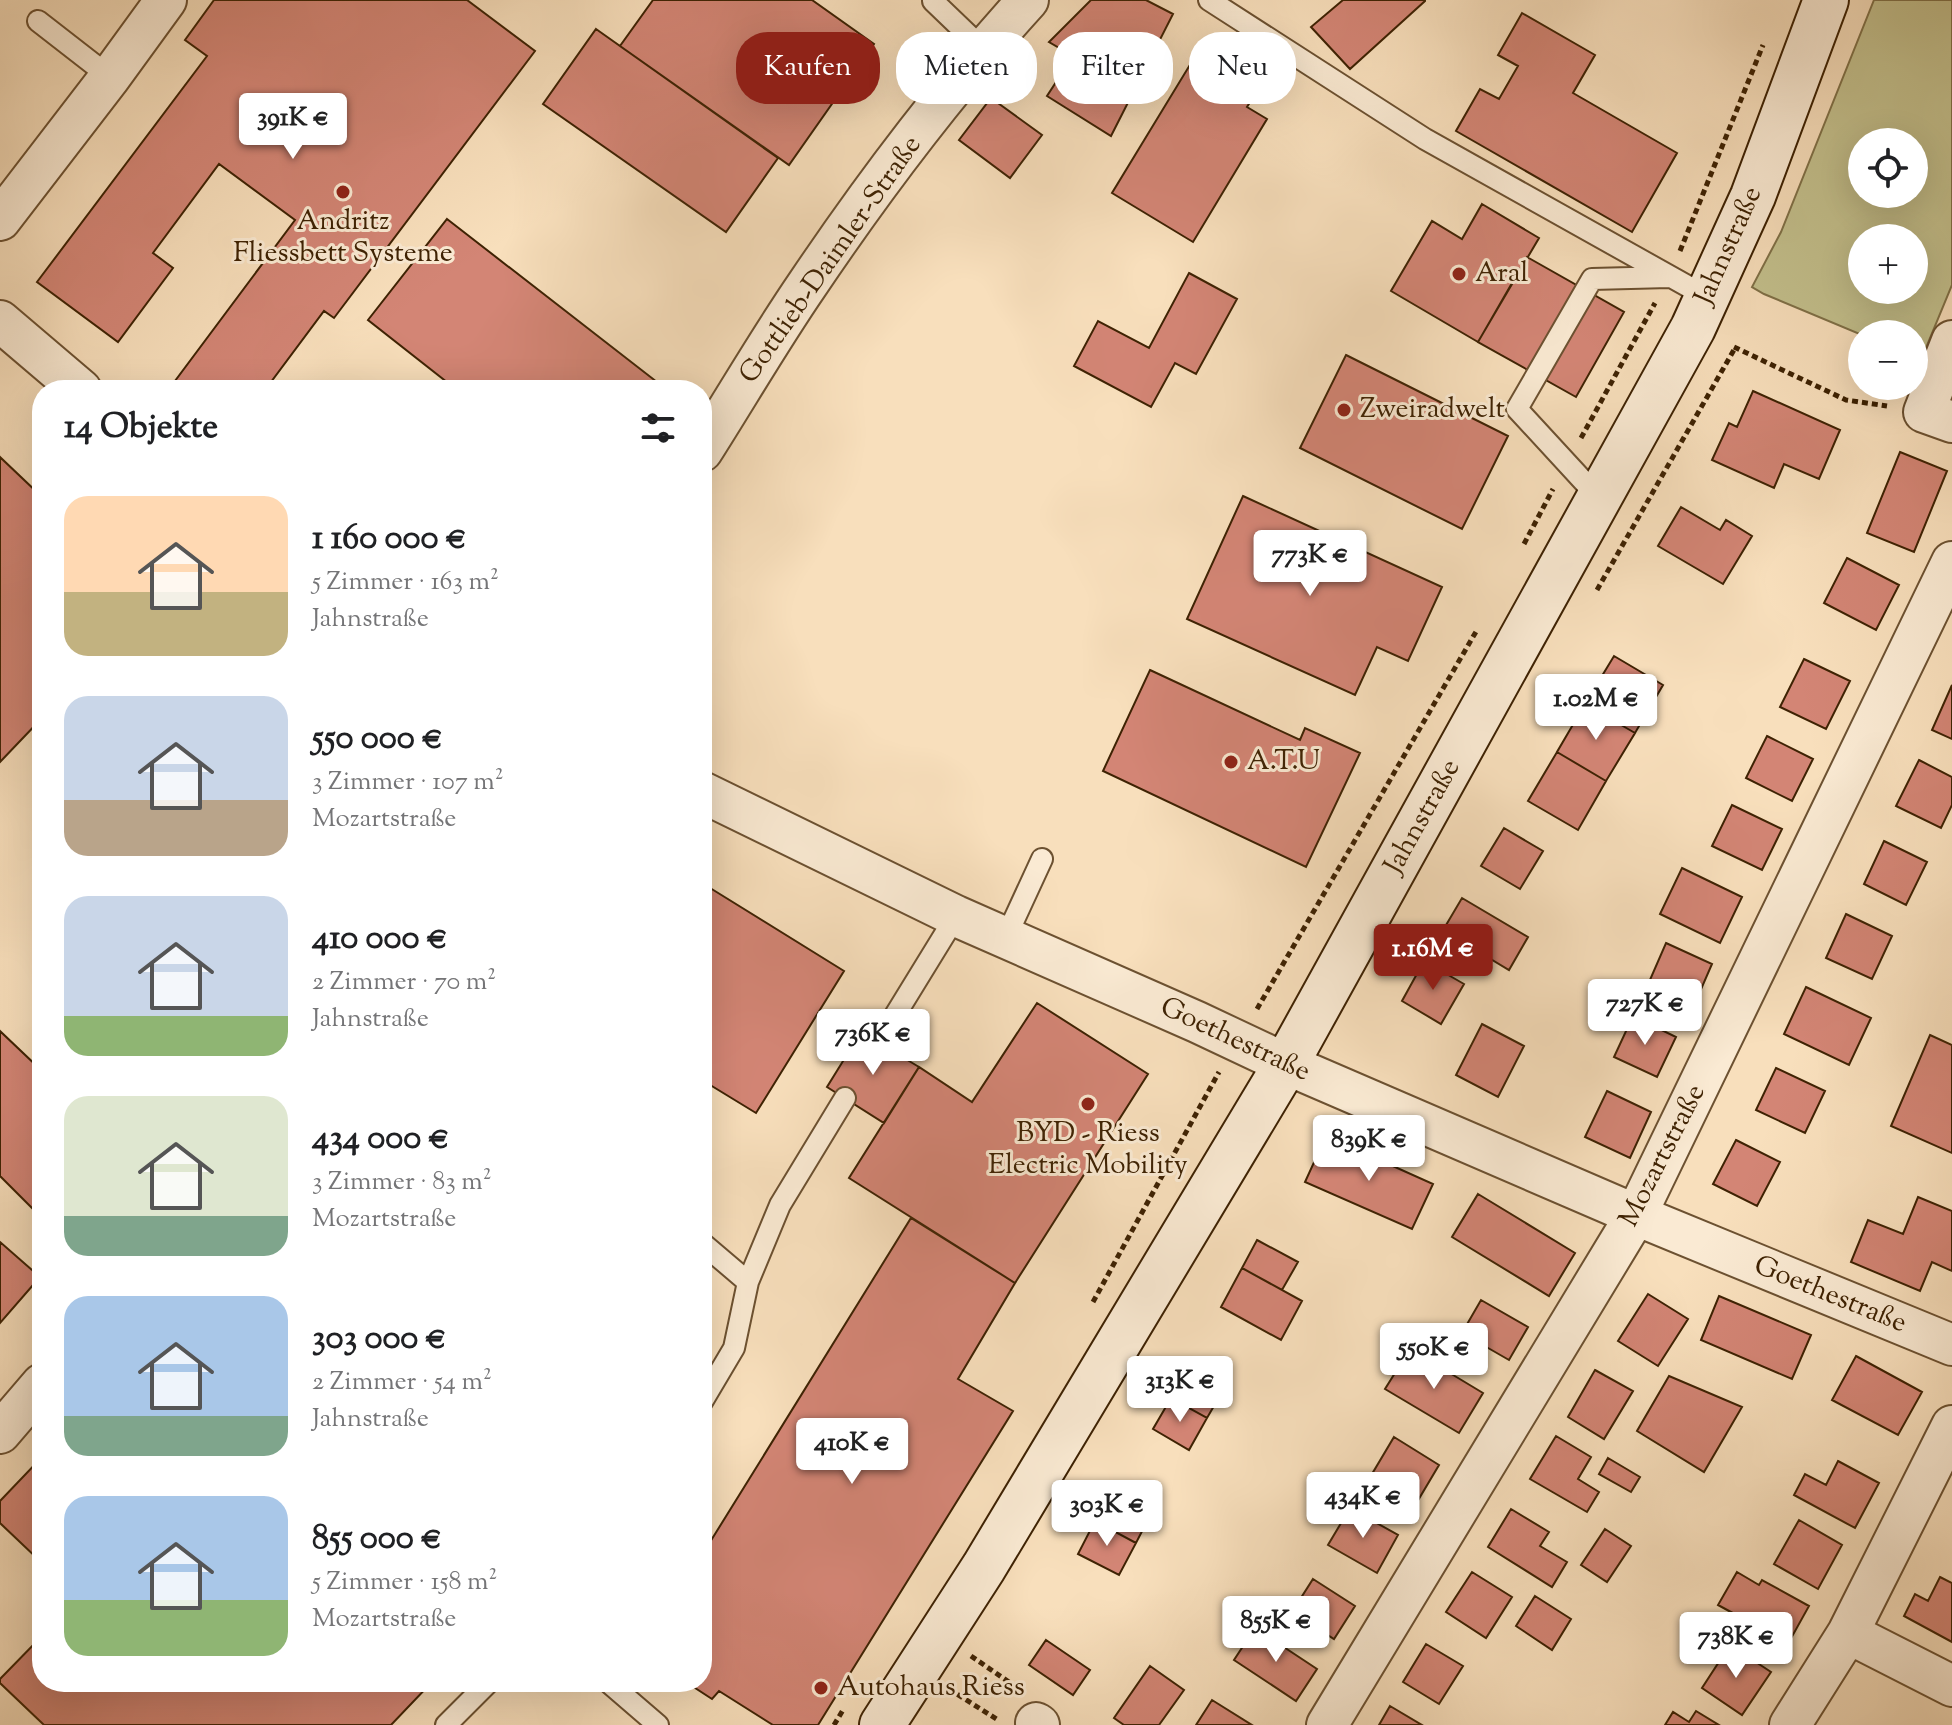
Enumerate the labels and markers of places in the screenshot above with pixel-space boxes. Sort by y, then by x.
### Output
pin: 391K € [228,93,358,161]
marker: Andritz Fliessbett Systeme [334,183,352,201]
place label: Andritz Fliessbett Systeme [233,202,453,274]
place label: Aral [1475,254,1529,294]
marker: Aral [1450,265,1468,283]
place label: Zweiradwelt [1360,390,1505,430]
marker: Zweiradwelt [1335,401,1353,419]
pin: 773K € [1245,530,1375,598]
pin: 1.02M € [1522,674,1670,742]
place label: A.T.U [1247,742,1320,782]
marker: A.T.U [1222,753,1240,771]
pin: 1.16M € [1359,924,1507,992]
pin: 727K € [1580,979,1710,1047]
pin: 736K € [808,1009,938,1077]
marker: BYD - Riess Electric Mobility [1079,1095,1097,1113]
place label: BYD - Riess Electric Mobility [988,1114,1188,1186]
pin: 839K € [1304,1115,1434,1183]
pin: 550K € [1369,1323,1499,1391]
pin: 313K € [1115,1356,1245,1424]
pin: 410K € [787,1418,917,1486]
pin: 434K € [1298,1472,1428,1540]
pin: 303K € [1042,1480,1172,1548]
pin: 855K € [1211,1596,1341,1664]
pin: 738K € [1671,1612,1801,1680]
place label: Autohaus Riess [837,1668,1025,1708]
marker: Autohaus Riess [812,1679,830,1697]

